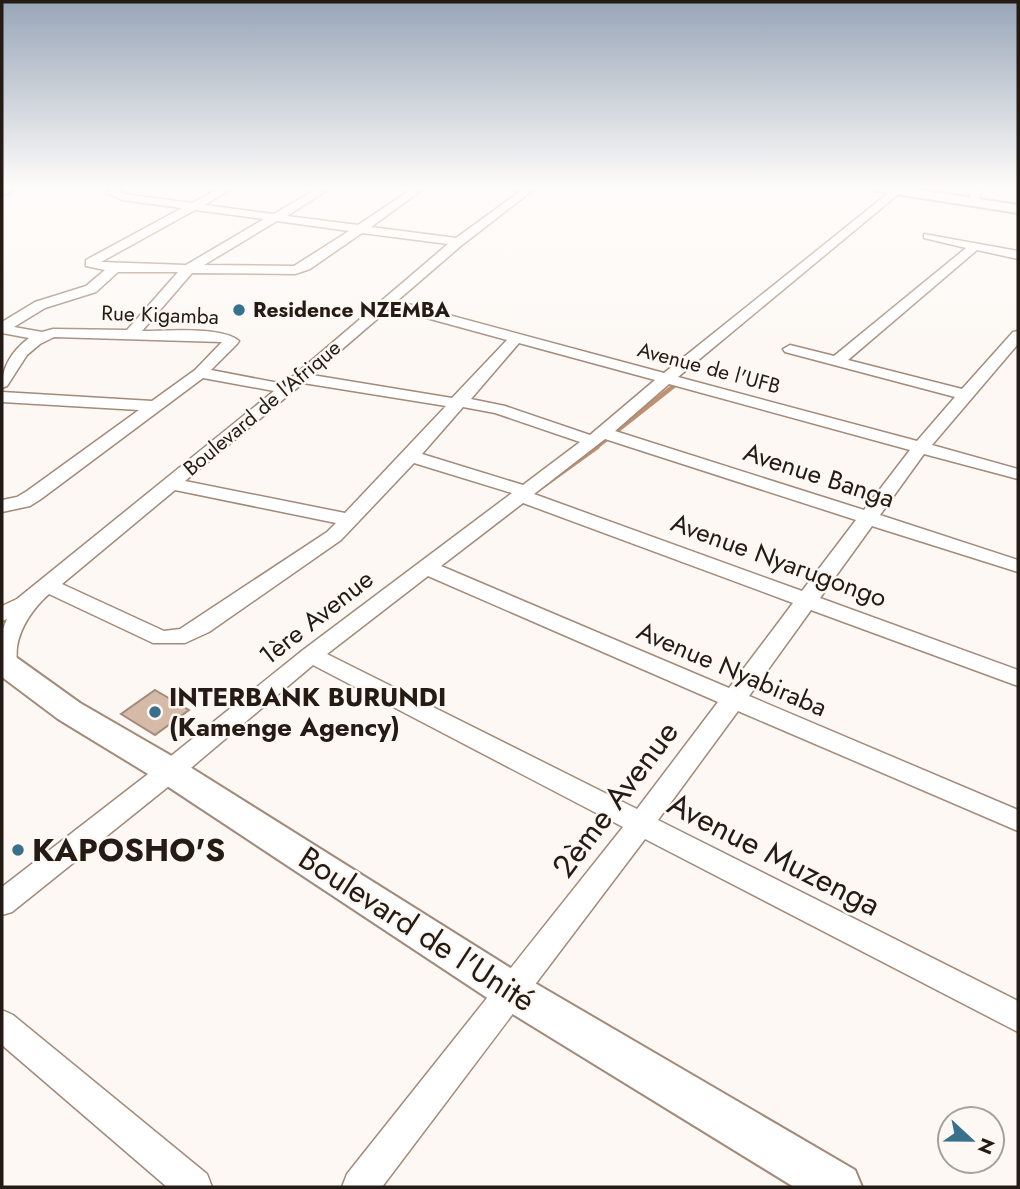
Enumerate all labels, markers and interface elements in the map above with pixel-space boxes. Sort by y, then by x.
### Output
place label: Residence NZEMBA [253,295,450,325]
street label: Rue Kigamba [101,298,219,332]
marker: Residence NZEMBA [231,302,247,318]
street label: Boulevard de l'Afrique [177,333,347,483]
street label: Avenue de l'UFB [634,334,784,402]
street label: Avenue Banga [739,433,899,517]
street label: Avenue Nyarugongo [666,503,892,617]
street label: 1ère Avenue [251,560,381,674]
street label: Avenue Nyabiraba [631,612,833,726]
place label: INTERBANK BURUNDI (Kamenge Agency) [169,678,446,746]
marker: INTERBANK BURUNDI (Kamenge Agency) [147,704,163,720]
street label: 2ème Avenue [541,711,689,887]
street label: Avenue Muzenga [660,781,888,927]
place label: KAPOSHO'S [32,827,225,873]
street label: Boulevard de l'Unité [290,835,544,1023]
marker: KAPOSHO'S [10,842,26,858]
north arrow [936,1105,1006,1175]
text: N [971,1134,1002,1158]

